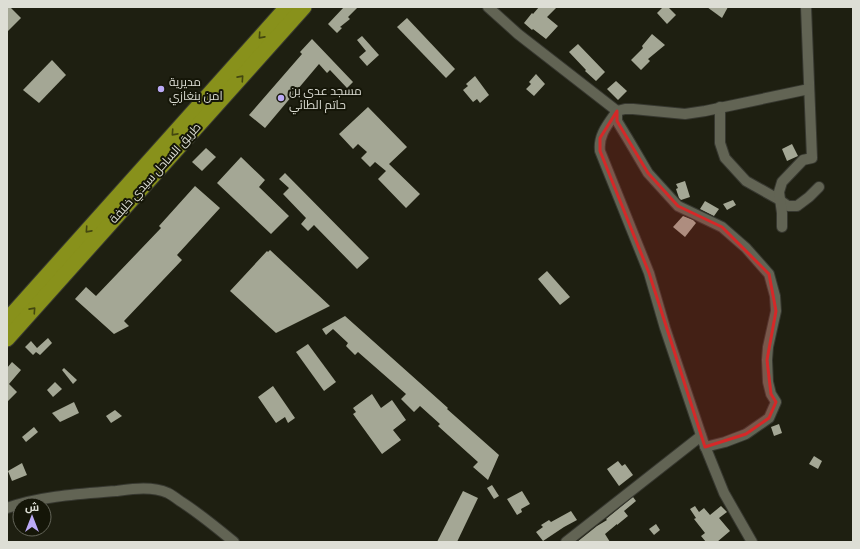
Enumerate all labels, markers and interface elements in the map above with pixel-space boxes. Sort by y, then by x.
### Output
one-way arrow [258,31,266,39]
place label: مديرية امن بنغازي [169,70,223,107]
one-way arrow [236,75,243,82]
place label: مسجد عدي بن حاتم الطائي [289,79,362,116]
marker: مديرية امن بنغازي [156,84,166,94]
marker: مسجد عدي بن حاتم الطائي [276,93,286,103]
street label: طريق الساحل سيدي خليفة [103,117,207,229]
one-way arrow [172,128,179,136]
one-way arrow [85,225,92,233]
one-way arrow [28,308,35,315]
north arrow [12,497,52,537]
text: ش [25,497,39,517]

